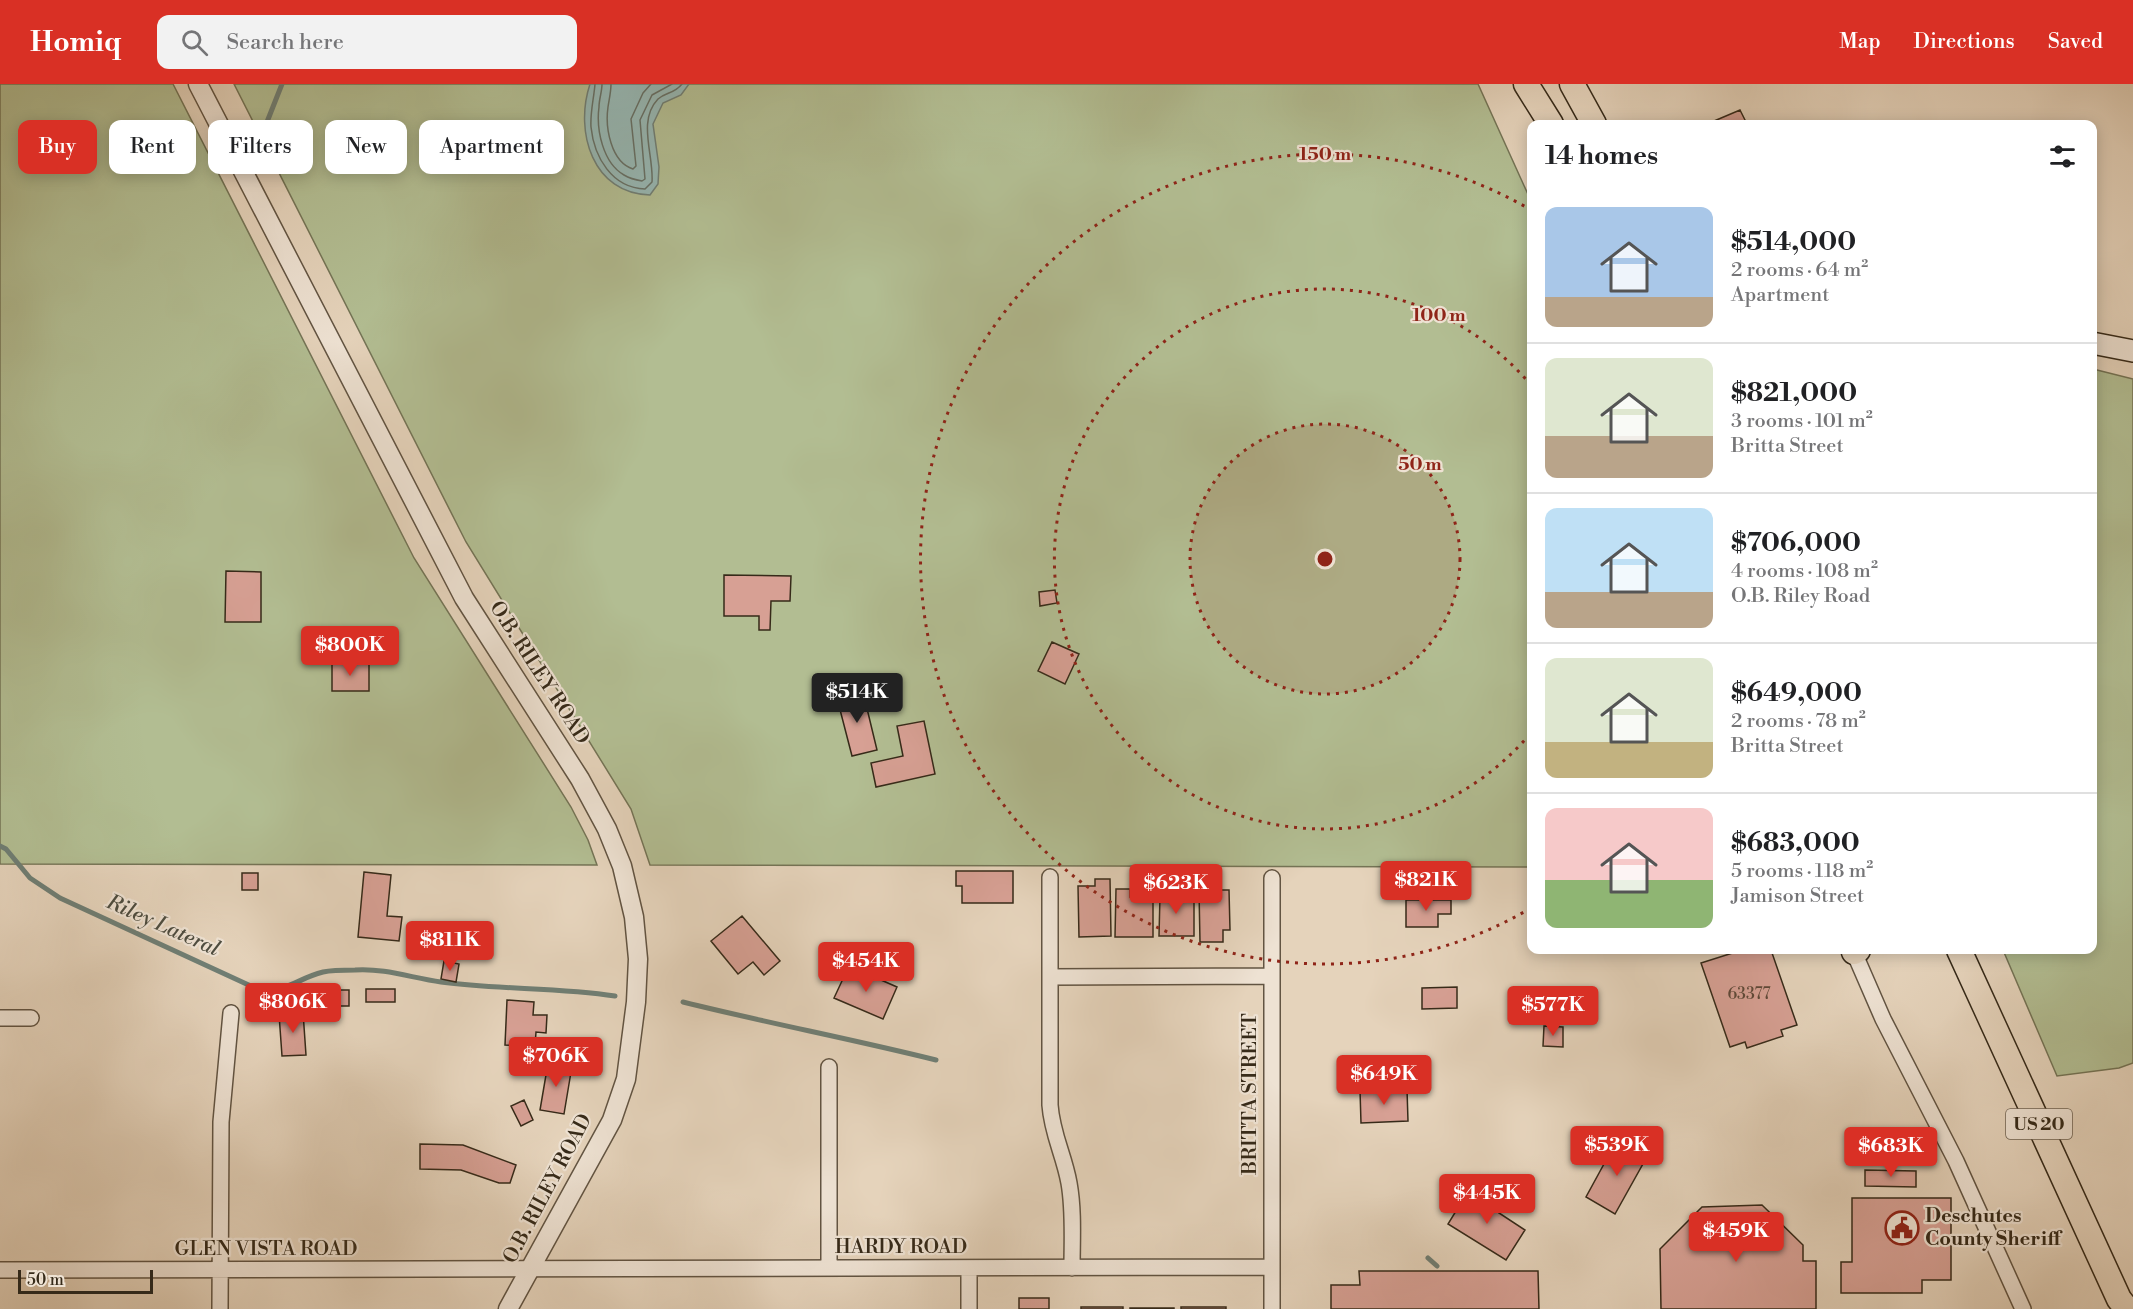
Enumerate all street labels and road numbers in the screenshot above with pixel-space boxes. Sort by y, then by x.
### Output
street label: O.B. RILEY ROAD [483,597,595,749]
street label: BRITTA STREET [1238,1013,1263,1176]
road number: US 20 [2006,1109,2072,1139]
street label: O.B. RILEY ROAD [498,1110,598,1268]
street label: HARDY ROAD [835,1235,967,1260]
street label: GLEN VISTA ROAD [175,1237,357,1262]

